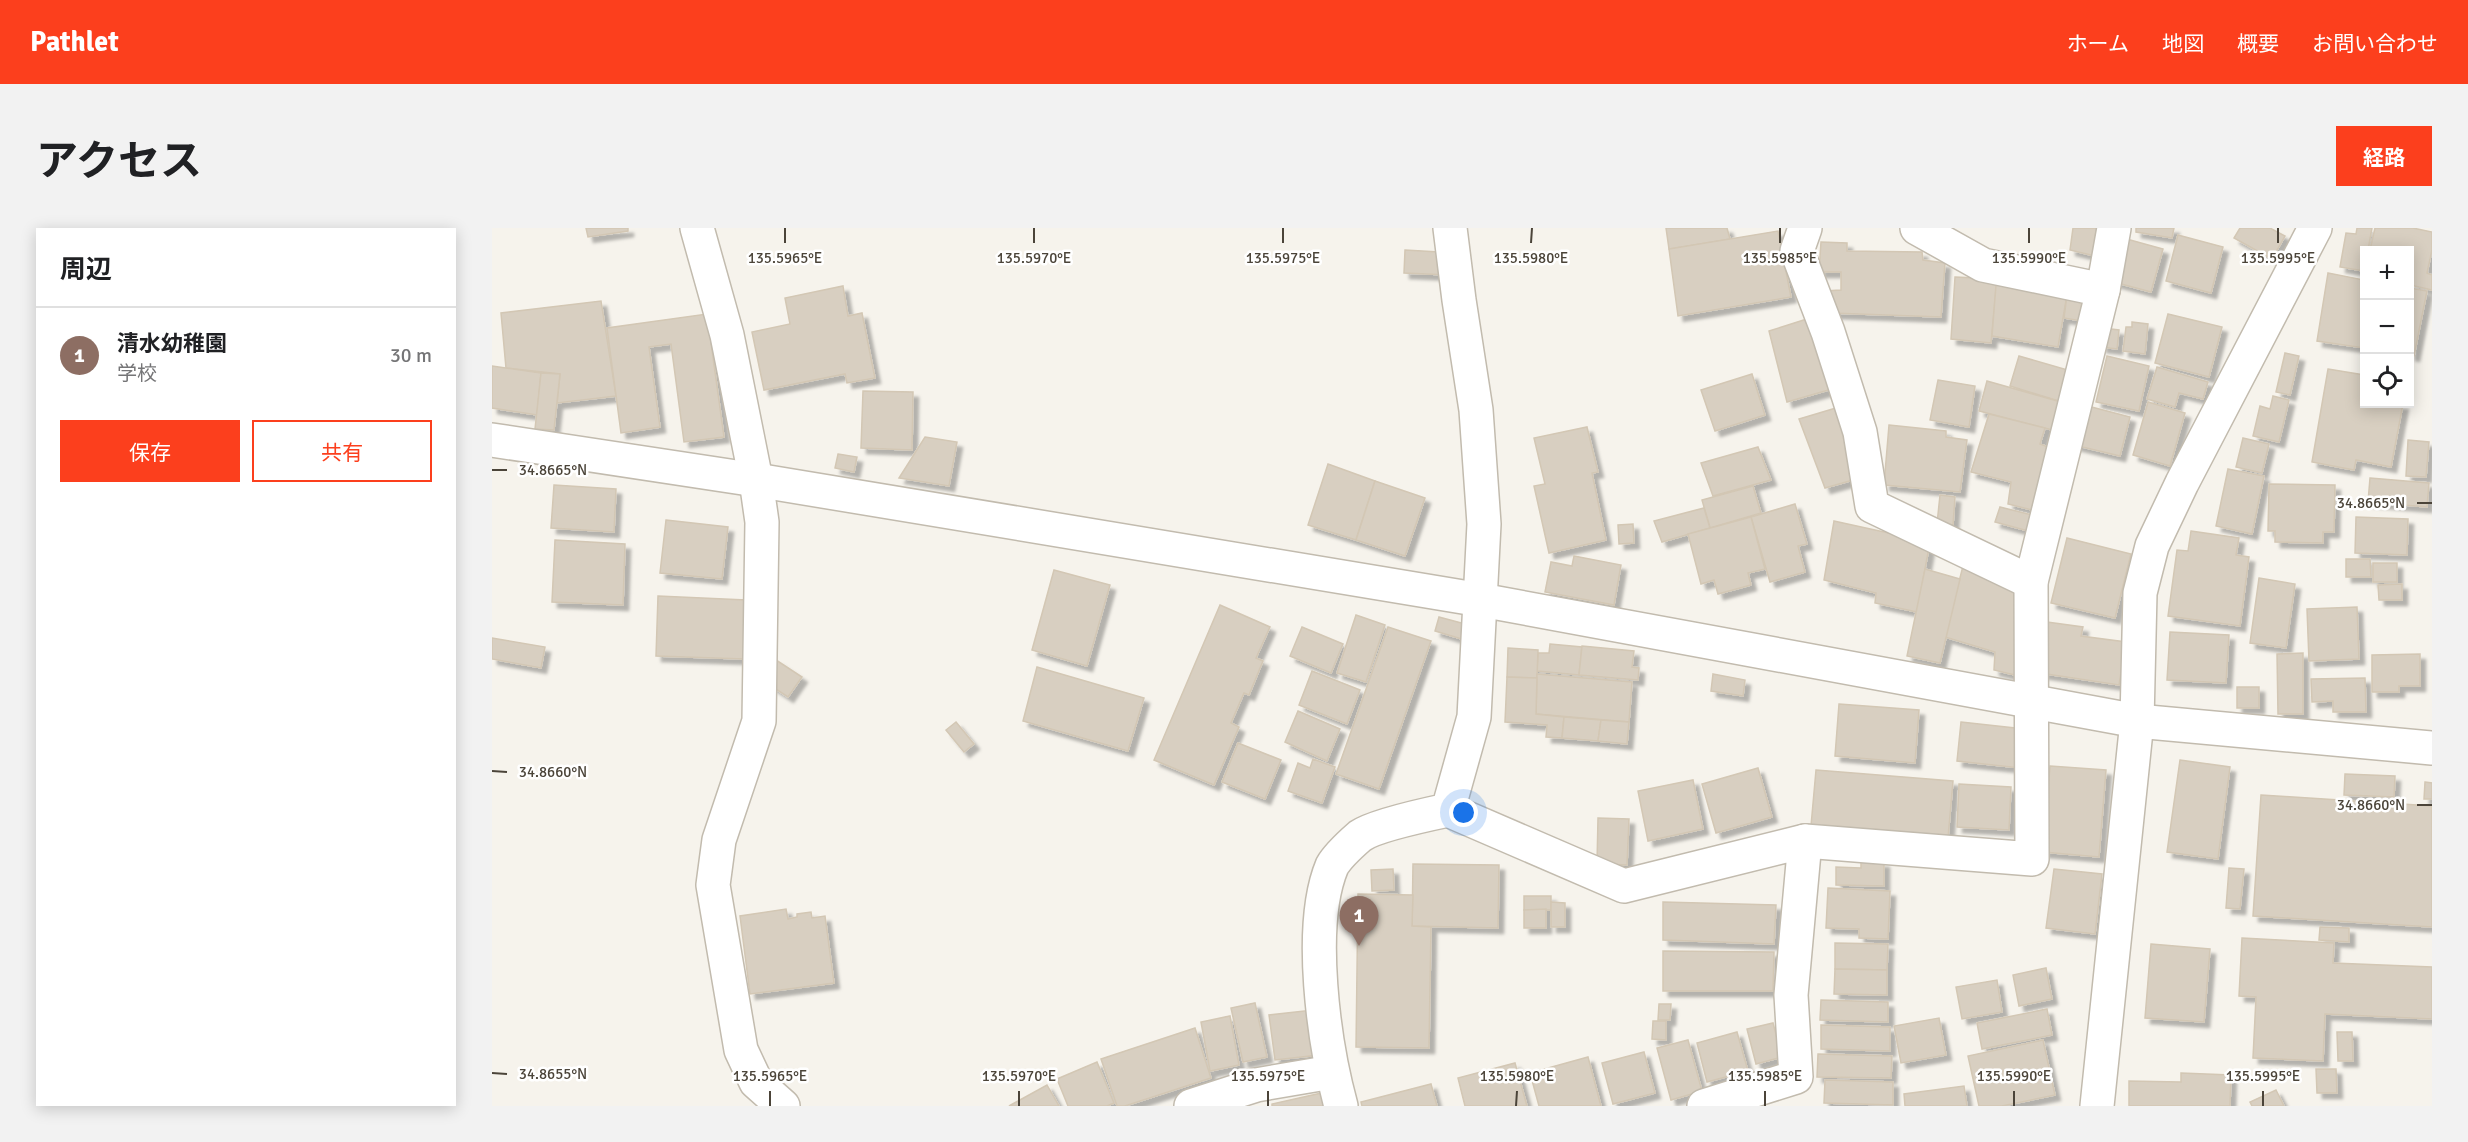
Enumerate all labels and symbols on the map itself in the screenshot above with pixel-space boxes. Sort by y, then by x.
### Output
text: 135.5965°E [748,249,822,267]
text: 135.5970°E [997,249,1071,267]
text: 135.5975°E [1246,249,1320,267]
text: 135.5980°E [1494,249,1568,267]
text: 135.5985°E [1743,249,1817,267]
text: 135.5990°E [1992,249,2066,267]
text: 135.5995°E [2241,249,2315,267]
text: 34.8665°N [519,461,587,479]
text: 34.8665°N [2337,494,2405,512]
text: 34.8660°N [519,763,587,781]
text: 34.8660°N [2337,796,2405,814]
your location [1449,798,1478,827]
pin: 1 [1340,896,1378,946]
text: 34.8655°N [519,1065,587,1083]
text: 135.5965°E [733,1067,807,1085]
text: 135.5970°E [982,1067,1056,1085]
text: 135.5975°E [1231,1067,1305,1085]
text: 135.5980°E [1480,1067,1554,1085]
text: 135.5985°E [1728,1067,1802,1085]
text: 135.5990°E [1977,1067,2051,1085]
text: 135.5995°E [2226,1067,2300,1085]

